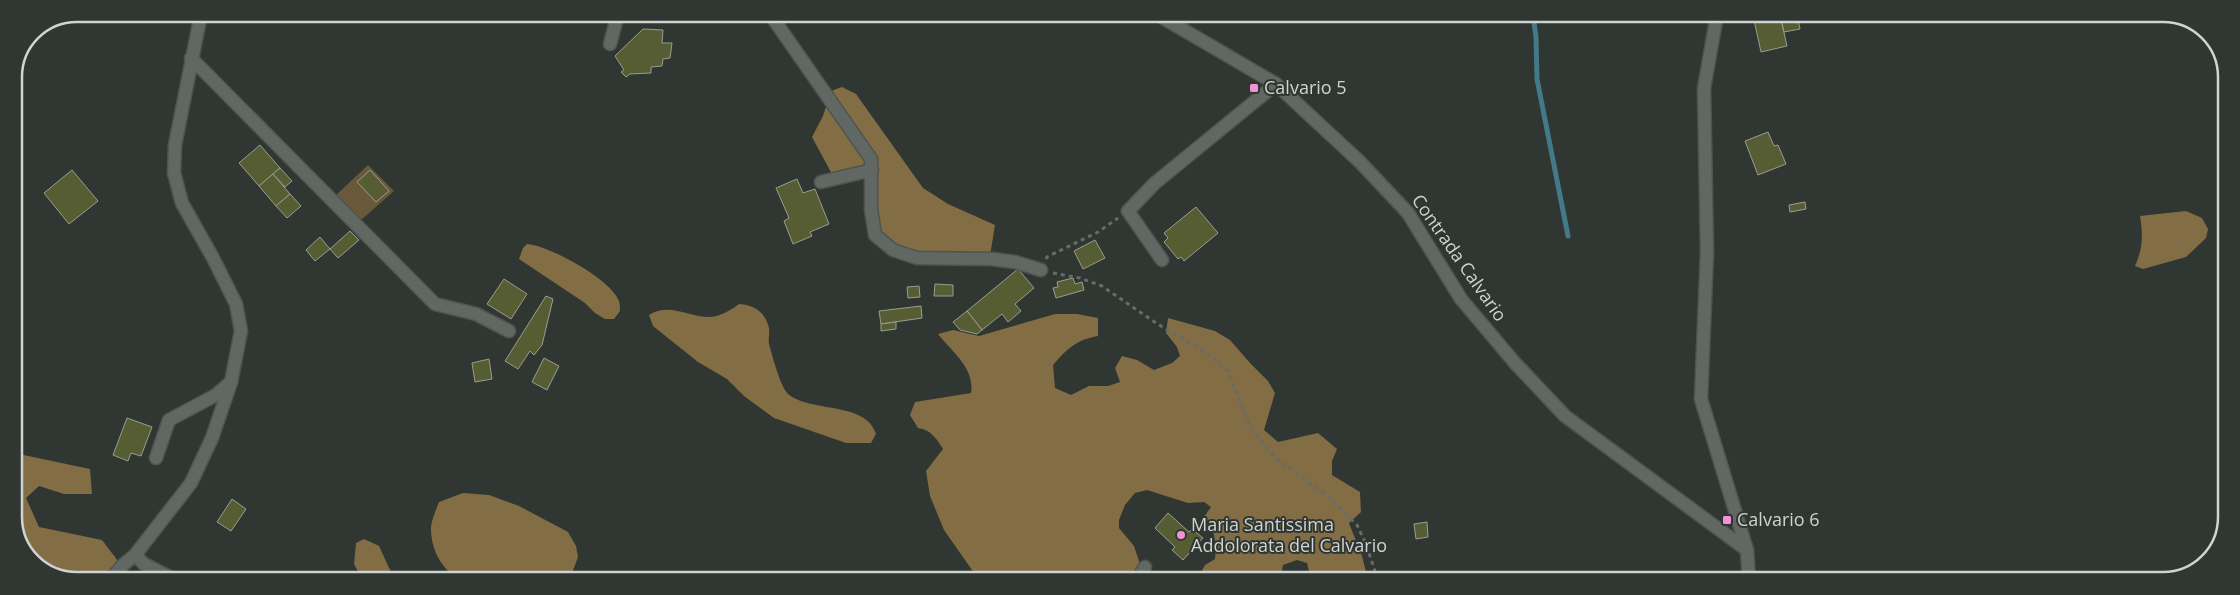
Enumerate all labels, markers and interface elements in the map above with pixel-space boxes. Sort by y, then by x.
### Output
place label: Calvario 5 [1264,75,1347,99]
marker: Calvario 5 [1248,82,1260,94]
street label: Contrada Calvario [1407,189,1513,326]
place label: Calvario 6 [1737,507,1820,531]
place label: Maria Santissima Addolorata del Calvario [1191,512,1387,557]
marker: Calvario 6 [1721,514,1733,526]
marker: Maria Santissima Addolorata del Calvario [1175,529,1187,541]

